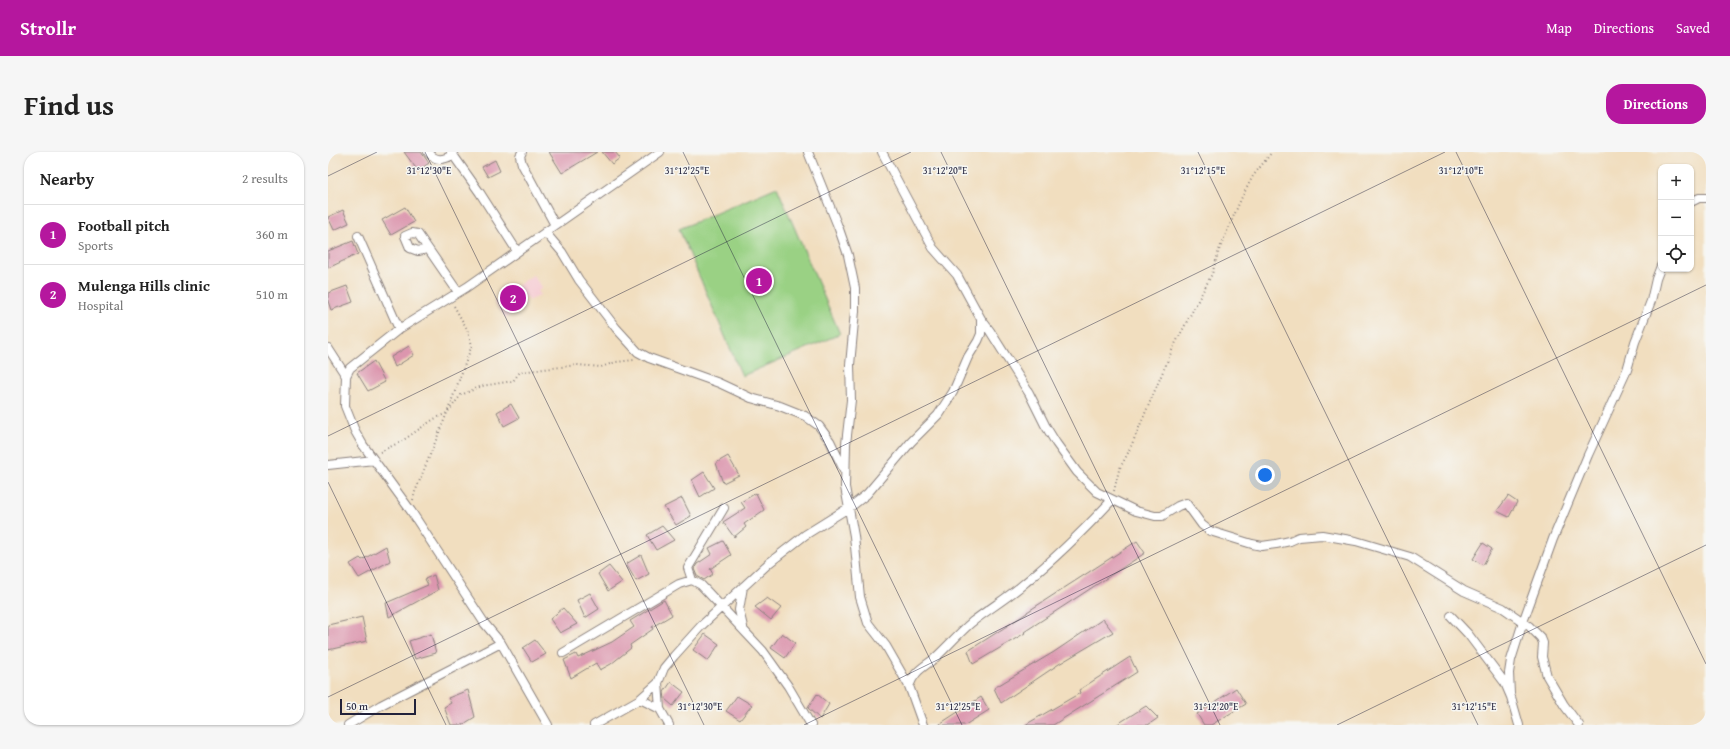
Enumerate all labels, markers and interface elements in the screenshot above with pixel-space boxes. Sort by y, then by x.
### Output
text: Strollr [20,14,76,42]
text: Map [1546,18,1572,38]
text: Directions [1594,18,1654,38]
text: Saved [1676,18,1710,38]
text: Find us [24,84,114,125]
button: Directions [1606,84,1706,124]
text: 31°12'30"E [407,163,451,178]
text: 31°12'25"E [665,163,709,178]
text: 31°12'20"E [923,163,967,178]
text: 31°12'15"E [1181,163,1225,178]
text: 31°12'10"E [1439,163,1483,178]
map controls [1658,164,1694,272]
button: + [1658,164,1694,200]
text: Nearby [40,166,94,191]
text: 2 results [242,169,288,188]
button: − [1658,200,1694,236]
text: Football pitch [78,215,170,236]
text: 1 [50,225,56,244]
text: 360 m [256,225,288,244]
text: Sports [78,236,113,255]
button: locate [1658,236,1694,272]
pin: 1 [746,266,772,296]
text: Mulenga Hills clinic [78,275,210,296]
pin: 2 [500,283,526,313]
text: 2 [50,285,56,304]
text: 510 m [256,285,288,304]
text: Hospital [78,296,123,315]
your location [1255,465,1275,485]
scale bar [340,697,416,716]
text: 50 m [346,698,368,714]
text: 31°12'30"E [678,699,722,714]
text: 31°12'25"E [936,699,980,714]
text: 31°12'20"E [1194,699,1238,714]
text: 31°12'15"E [1452,699,1496,714]

